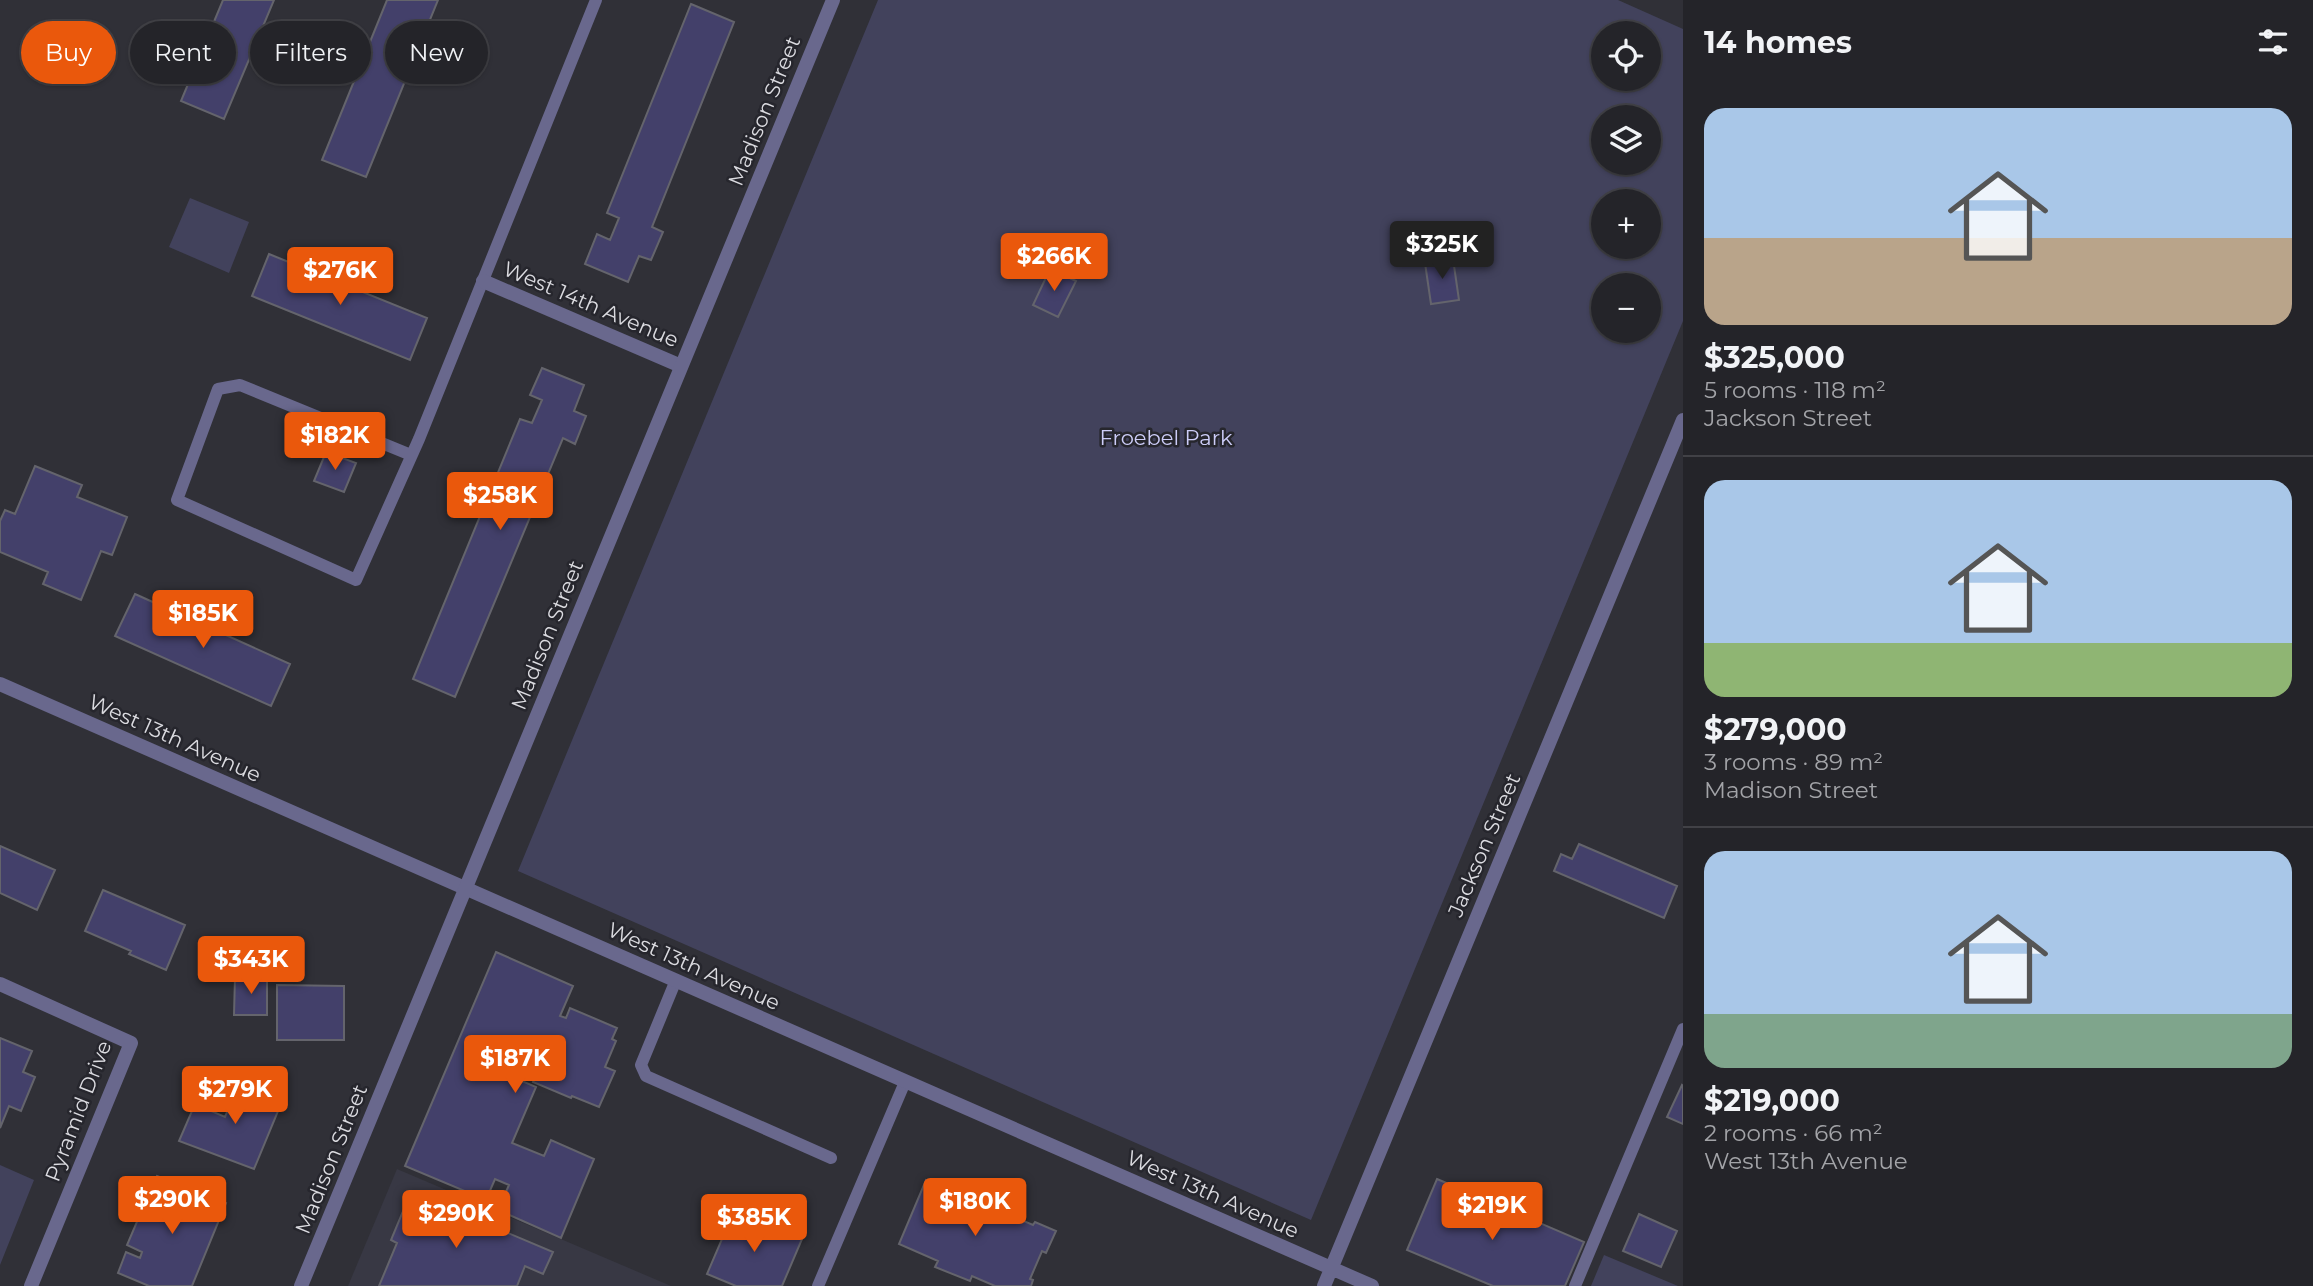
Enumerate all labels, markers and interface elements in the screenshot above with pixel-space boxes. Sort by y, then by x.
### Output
chip: Buy [21,21,116,84]
chip: Rent [130,21,236,84]
chip: Filters [250,21,371,84]
chip: New [385,21,488,84]
map controls [1591,21,1661,343]
button: locate [1591,21,1661,91]
icon: filters [2254,23,2292,61]
text: 14 homes [1704,24,1852,61]
street label: Madison Street [723,33,805,189]
button: layers [1591,105,1661,175]
icon: home [1935,153,2061,279]
button: + [1591,189,1661,259]
pin: $325K [1393,222,1491,281]
text: $325K [1406,230,1478,258]
pin: $266K [1005,233,1103,293]
text: $266K [1017,242,1091,270]
pin: $276K [291,247,389,307]
text: $276K [303,256,377,284]
street label: West 14th Avenue [500,256,682,352]
button: − [1591,273,1661,343]
text: $325,000 [1704,339,1845,376]
text: 5 rooms · 118 m² [1704,376,1886,404]
text: Jackson Street [1704,404,1872,432]
pin: $182K [286,412,384,472]
text: $182K [300,421,370,449]
park label: Froebel Park [1099,425,1233,450]
pin: $258K [451,472,549,532]
text: $258K [463,481,537,509]
icon: home [1935,525,2061,651]
street label: Madison Street [506,557,588,713]
pin: $185K [154,590,252,650]
text: $185K [168,599,238,627]
street label: West 13th Avenue [85,689,265,787]
text: $279,000 [1704,711,1847,748]
text: 3 rooms · 89 m² [1704,748,1883,776]
street label: Jackson Street [1442,770,1525,921]
text: Madison Street [1704,776,1878,804]
icon: home [1935,896,2061,1022]
street label: West 13th Avenue [604,917,784,1015]
pin: $343K [202,936,300,996]
text: $343K [214,945,288,973]
pin: $187K [466,1036,564,1095]
street label: Pyramid Drive [40,1037,116,1185]
text: $187K [480,1044,550,1072]
pin: $279K [186,1066,284,1126]
text: $279K [198,1075,272,1103]
street label: Madison Street [290,1081,372,1237]
text: $219,000 [1704,1082,1840,1119]
text: 2 rooms · 66 m² [1704,1119,1883,1147]
street label: West 13th Avenue [1123,1145,1303,1243]
text: West 13th Avenue [1704,1147,1908,1175]
pin: $290K [123,1176,221,1236]
pin: $180K [926,1178,1024,1238]
pin: $219K [1443,1182,1541,1242]
text: $290K [134,1185,210,1213]
text: $180K [939,1187,1011,1215]
pin: $290K [407,1190,505,1250]
text: $219K [1458,1191,1526,1219]
pin: $385K [705,1194,803,1254]
text: $290K [418,1199,494,1227]
text: $385K [717,1203,791,1231]

